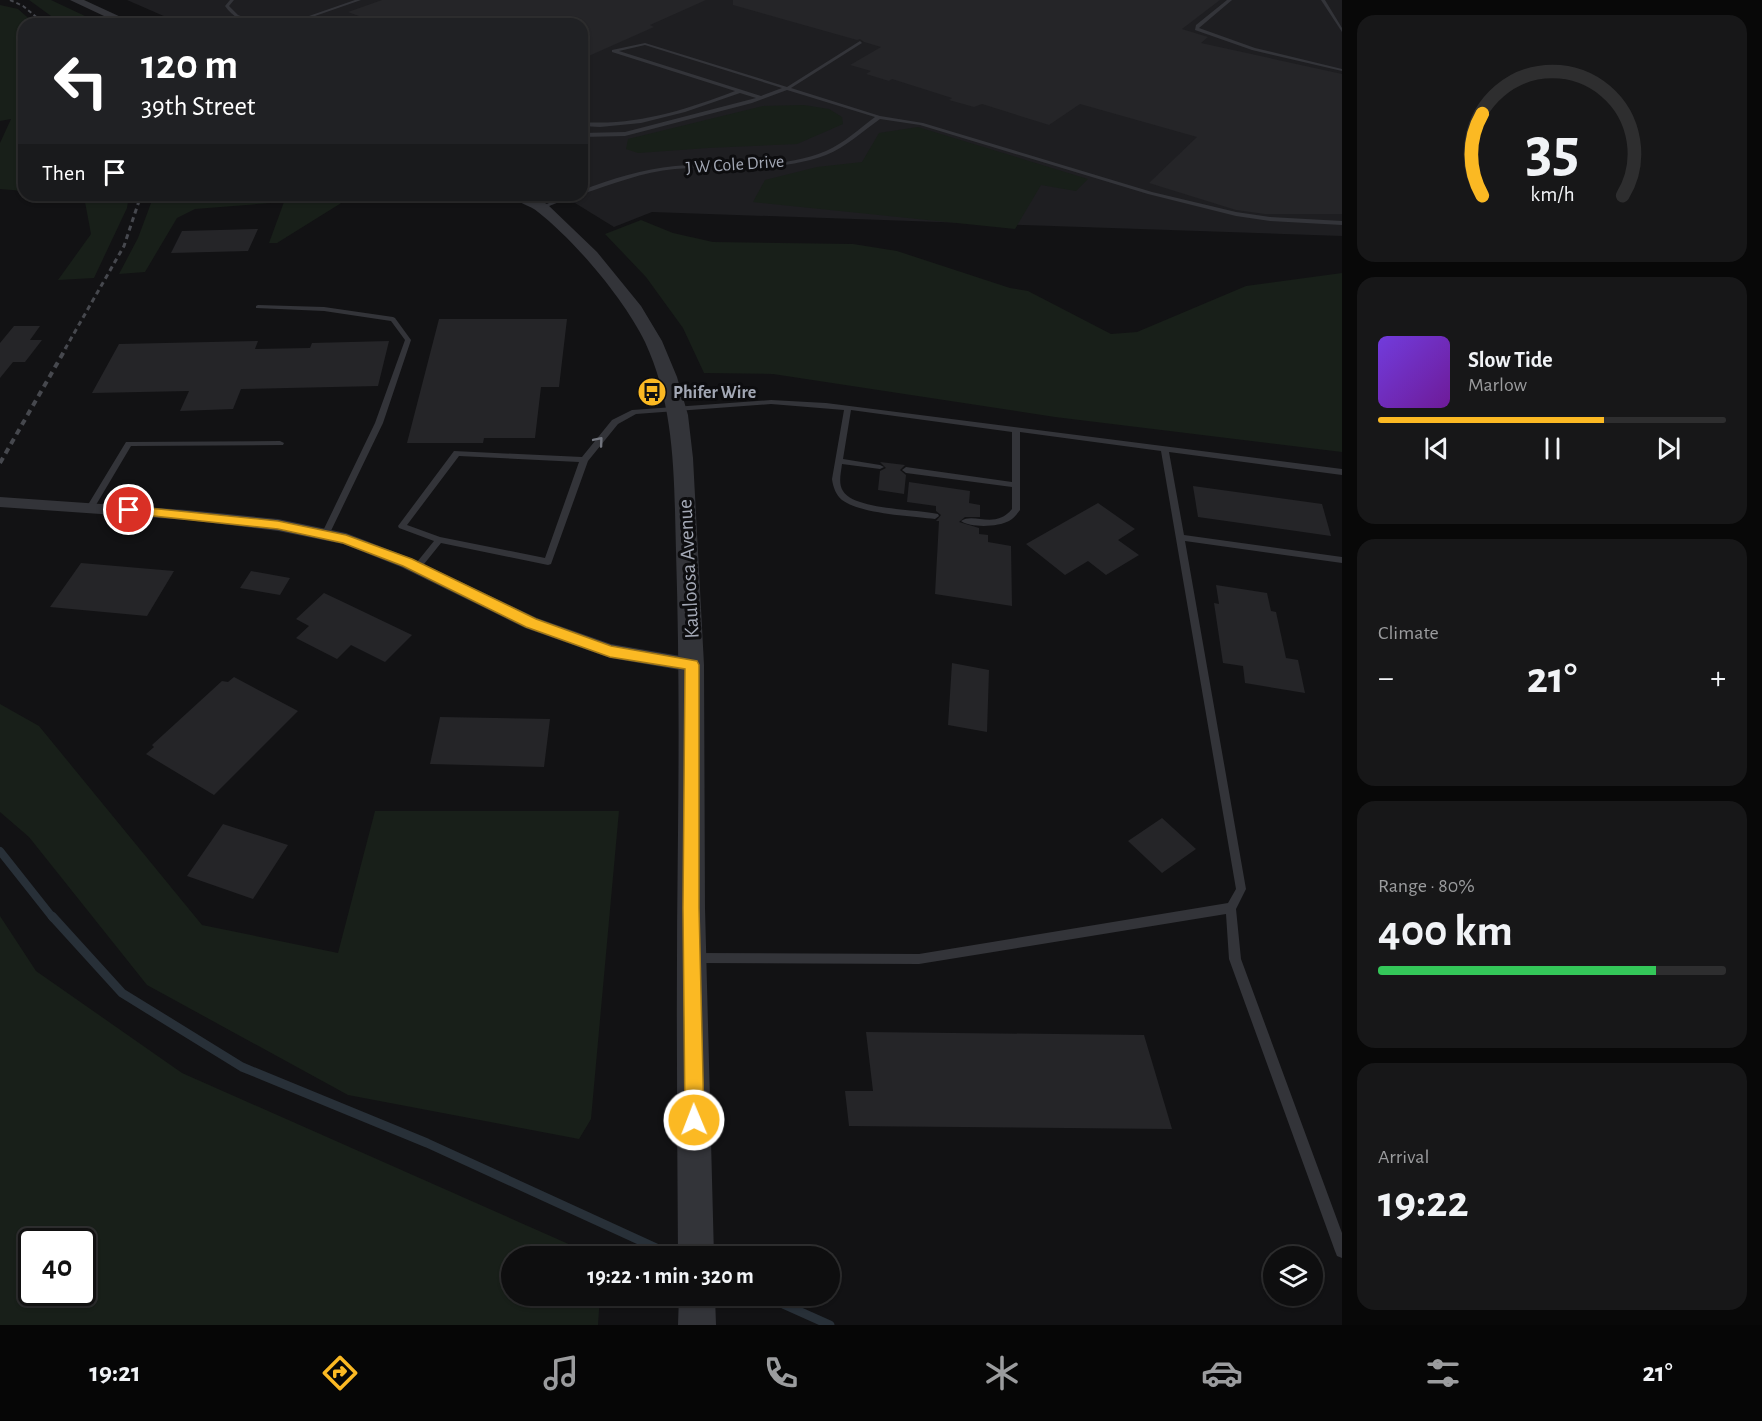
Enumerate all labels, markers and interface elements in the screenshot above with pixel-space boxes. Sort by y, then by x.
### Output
icon: left [42,42,120,120]
text: 120 m [141,44,238,86]
text: 39th Street [141,93,255,120]
text: 35 [1525,120,1579,182]
street label: J W Cole Drive [685,153,785,177]
icon: arrive [98,156,131,189]
text: Then [42,162,86,184]
text: km/h [1530,184,1574,205]
text: Slow Tide [1468,349,1553,371]
text: Marlow [1468,375,1527,395]
bus stop icon: Phifer Wire [636,376,668,408]
place label: Phifer Wire [673,384,756,402]
icon: previous [1420,432,1453,465]
icon: pause [1536,432,1569,465]
icon: next [1652,432,1685,465]
one-way arrow [592,437,603,448]
pin [103,484,154,535]
icon: arrive [112,493,145,526]
street label: Kauloosa Avenue [674,499,703,639]
text: Climate [1378,623,1439,643]
text: 21° [1527,656,1577,701]
text: − [1378,662,1394,695]
text: + [1710,662,1726,695]
text: Range · 80% [1378,876,1475,896]
text: 400 km [1378,909,1513,954]
position arrow [662,1088,726,1152]
text: Arrival [1378,1147,1429,1167]
text: 19:22 [1378,1180,1469,1225]
speed limit sign: 40 [18,1228,96,1306]
map controls [1263,1246,1323,1306]
button: layers [1263,1246,1323,1306]
text: 19:22 · 1 min · 320 m [587,1265,754,1287]
icon: directions [319,1352,361,1394]
icon: music [540,1352,582,1394]
icon: phone [760,1352,802,1394]
icon: climate [981,1352,1023,1394]
icon: car [1201,1352,1243,1394]
icon: filters [1422,1352,1464,1394]
text: 19:21 [89,1359,141,1386]
text: 21° [1642,1359,1673,1386]

